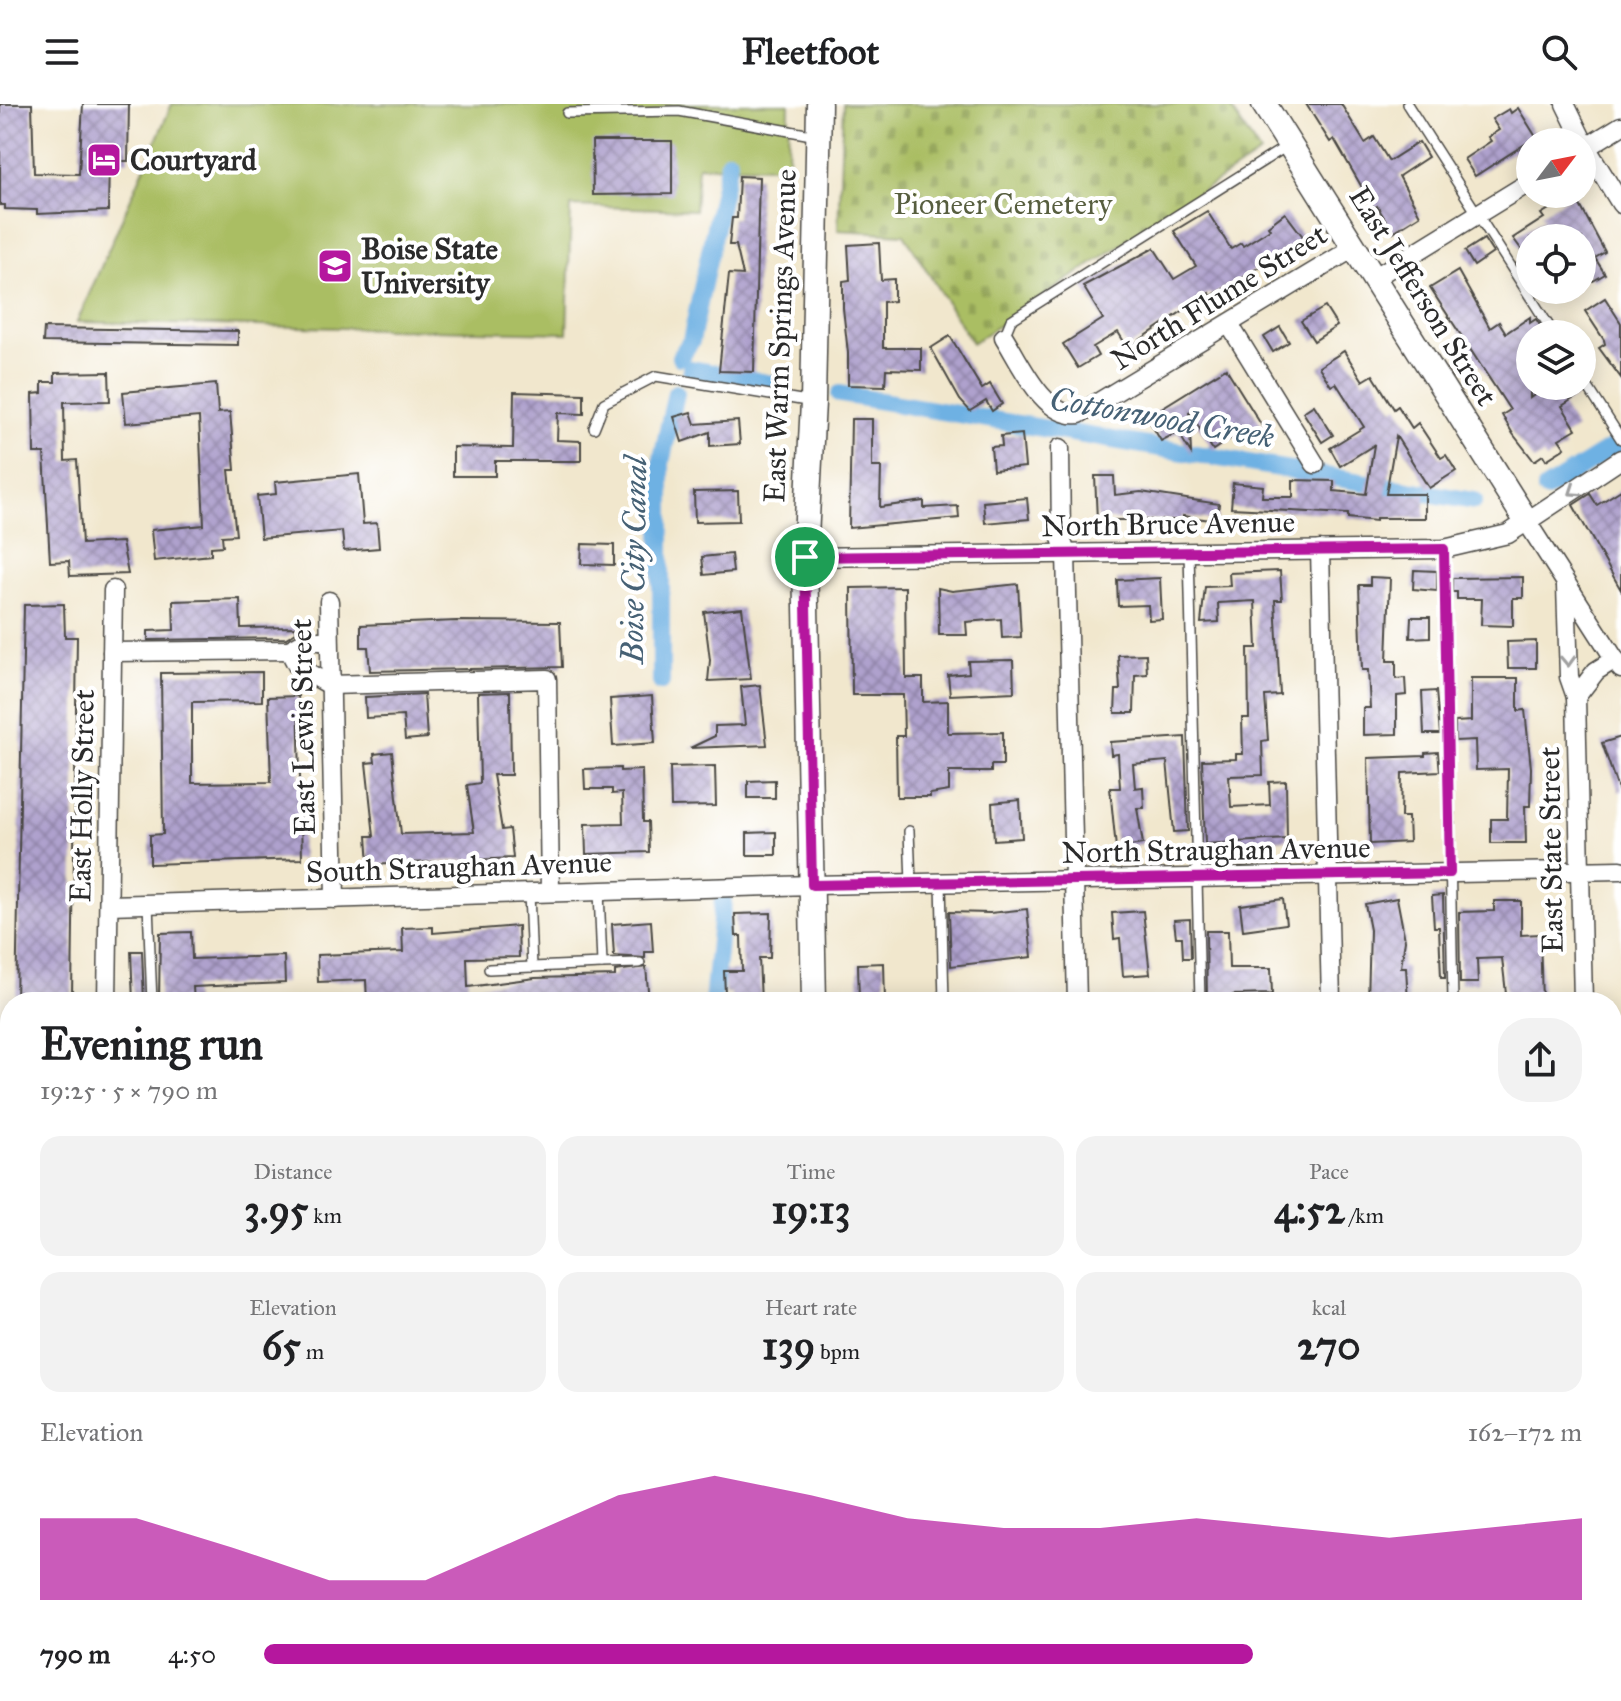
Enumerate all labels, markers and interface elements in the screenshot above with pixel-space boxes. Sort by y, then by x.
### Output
icon: menu [40,30,84,74]
text: Fleetfoot [742,30,879,74]
icon: search [1537,30,1581,74]
north arrow [1516,128,1596,208]
map controls [1516,128,1596,400]
hotel icon: Courtyard [85,141,123,179]
place label: Courtyard [130,142,257,178]
street label: East Warm Springs Avenue [756,168,804,504]
street label: East Jefferson Street [1341,180,1505,412]
park label: Pioneer Cemetery [894,186,1113,222]
street label: North Flume Street [1105,216,1334,378]
button: locate [1516,224,1596,304]
place label: Boise State University [361,231,498,301]
school or university icon: Boise State University [316,247,354,285]
button: layers [1516,320,1596,400]
water label: Cottonwood Creek [1047,379,1277,457]
water label: Boise City Canal [613,454,655,666]
one-way arrow [1568,481,1583,496]
street label: North Bruce Avenue [1041,504,1295,544]
pin [771,523,839,591]
icon: arrive [783,535,827,579]
street label: East Lewis Street [283,618,323,836]
one-way arrow [1560,655,1577,668]
street label: East Holly Street [62,688,102,903]
street label: East State Street [1531,746,1571,954]
street label: North Straughan Avenue [1061,829,1371,871]
street label: South Straughan Avenue [305,844,613,890]
text: Evening run [40,1017,263,1071]
button: share [1498,1018,1582,1102]
text: 19:25 · 5 × 790 m [40,1074,218,1106]
text: Distance [254,1158,332,1185]
text: Time [787,1158,835,1185]
text: Pace [1309,1158,1349,1185]
text: 3.95 [244,1185,308,1234]
text: 19:13 [772,1185,850,1234]
text: 4:52 [1274,1185,1345,1234]
text: km [308,1202,342,1229]
text: /km [1345,1202,1384,1229]
text: Elevation [249,1294,337,1321]
text: Heart rate [765,1294,857,1321]
text: kcal [1312,1294,1346,1321]
text: 65 [262,1321,301,1370]
text: 139 [762,1321,815,1370]
text: 270 [1297,1321,1361,1370]
text: m [301,1338,324,1365]
text: bpm [815,1338,860,1365]
text: Elevation [40,1416,143,1448]
text: 162–172 m [1468,1416,1582,1448]
text: 790 m [40,1638,110,1670]
text: 4:50 [168,1638,216,1670]

